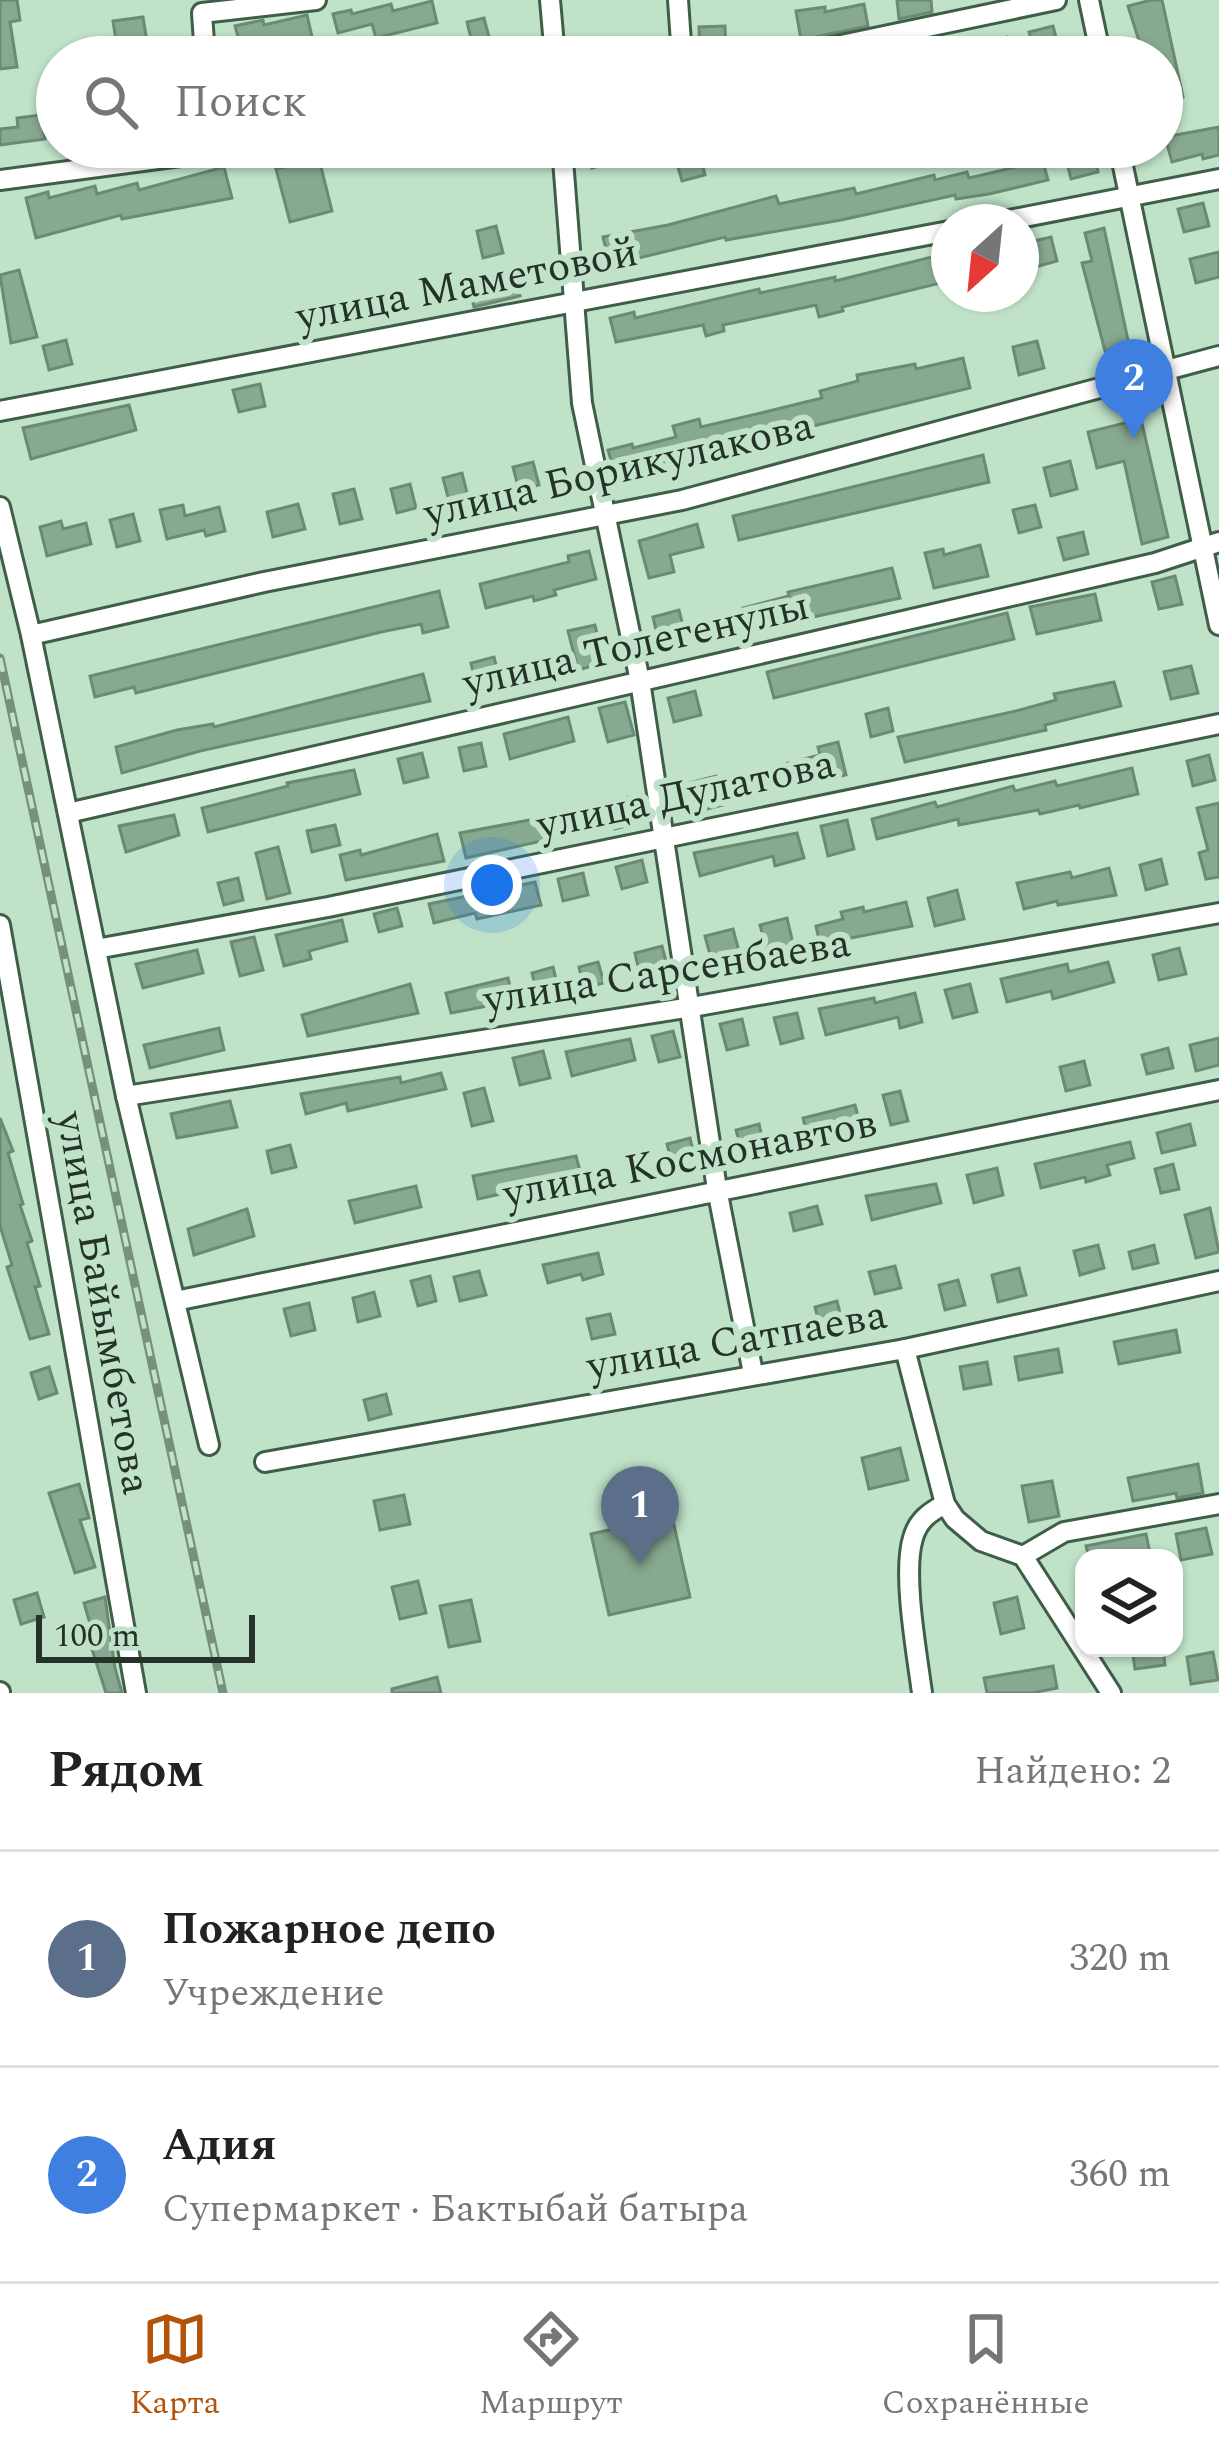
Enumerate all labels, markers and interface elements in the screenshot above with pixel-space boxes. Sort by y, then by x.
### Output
search box [36,36,1183,168]
text: Поиск [174,68,307,137]
icon: search [78,69,144,135]
north arrow [931,204,1039,312]
street label: улица Маметовой [290,221,643,349]
pin: 2 [1095,339,1173,438]
street label: улица Борикулакова [417,394,821,546]
street label: улица Толегенулы [456,575,815,716]
street label: улица Дулатова [530,733,841,858]
your location [462,855,522,915]
street label: улица Сарсенбаева [478,912,855,1032]
street label: улица Космонавтов [497,1092,882,1226]
street label: улица Байымбетова [38,1106,168,1500]
street label: улица Сатпаева [581,1284,892,1399]
pin: 1 [601,1466,679,1565]
map controls [1075,1549,1183,1657]
button: layers [1075,1549,1183,1657]
scale bar [36,1609,255,1662]
text: 100 m [54,1611,140,1661]
text: Рядом [48,1732,204,1810]
text: Найдено: 2 [974,1742,1171,1801]
text: Пожарное депо [162,1895,496,1964]
text: 1 [76,1929,98,1988]
text: 320 m [1069,1929,1171,1988]
text: Учреждение [162,1964,385,2023]
text: Адия [162,2111,276,2180]
text: 2 [76,2145,98,2204]
text: 360 m [1069,2145,1171,2204]
text: Супермаркет · Бактыбай батыра [162,2180,748,2239]
tab: Карта [130,2306,220,2428]
tab: Маршрут [479,2306,623,2428]
tab: Сохранённые [882,2306,1089,2428]

